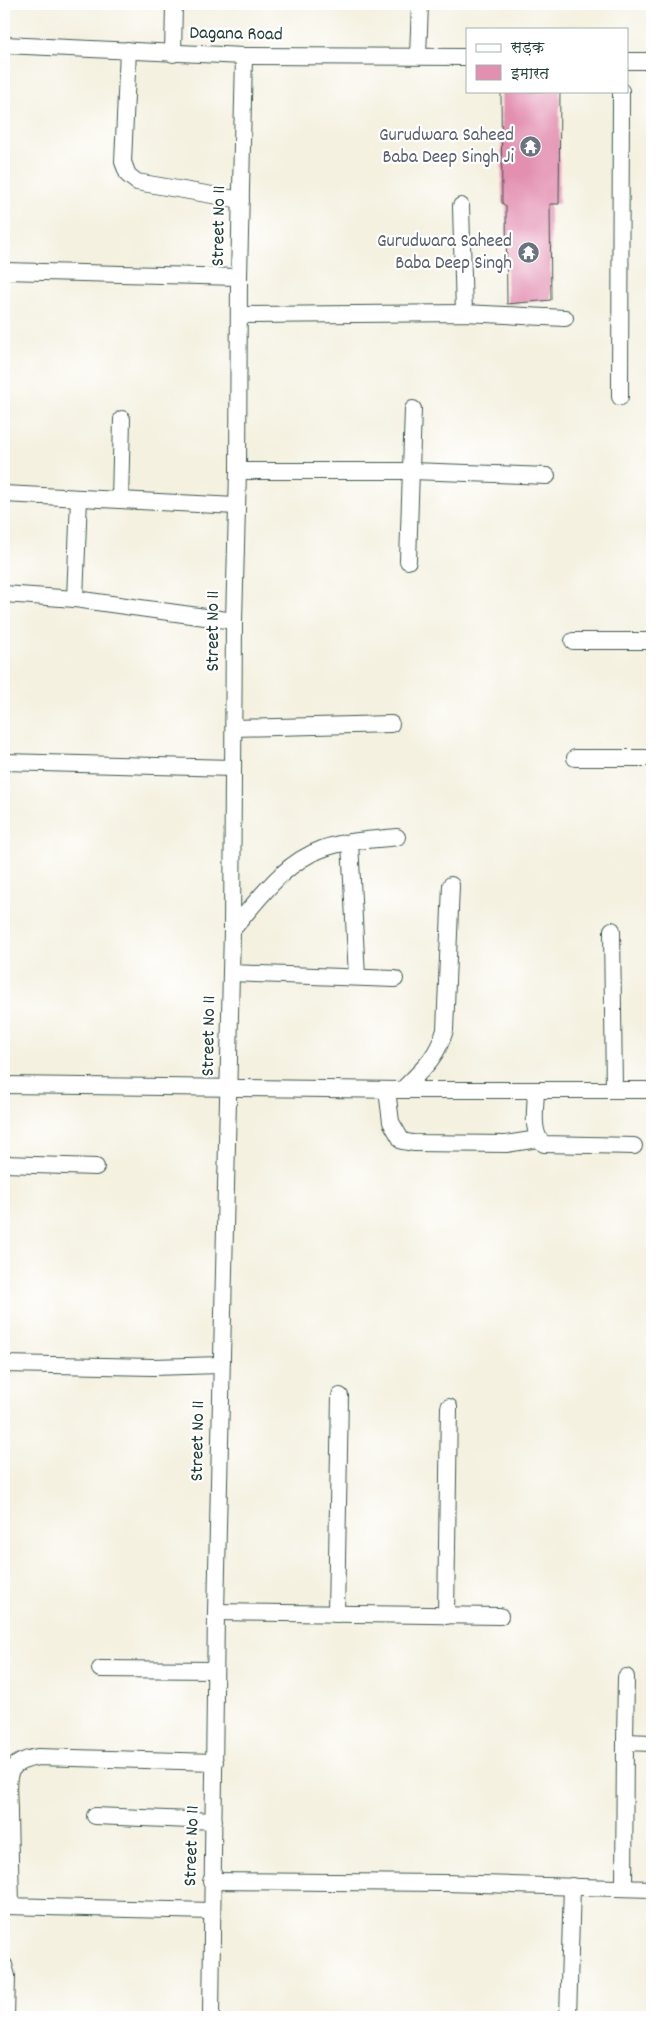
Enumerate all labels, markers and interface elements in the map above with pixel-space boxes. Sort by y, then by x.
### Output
street label: Dagana Road [189,21,283,49]
legend [466,28,628,92]
text: सड़क [510,38,545,60]
text: इमारत [510,64,550,86]
place label: Gurudwara Saheed Baba Deep Singh Ji [379,123,515,172]
temple icon: Gurudwara Saheed Baba Deep Singh Ji [518,135,542,159]
street label: Street No 11 [206,185,234,267]
place label: Gurudwara Saheed Baba Deep Singh [377,229,512,278]
temple icon: Gurudwara Saheed Baba Deep Singh [516,241,540,265]
street label: Street No 11 [201,590,228,672]
street label: Street No 11 [196,995,224,1077]
street label: Street No 11 [185,1400,213,1482]
street label: Street No 11 [178,1805,208,1887]

